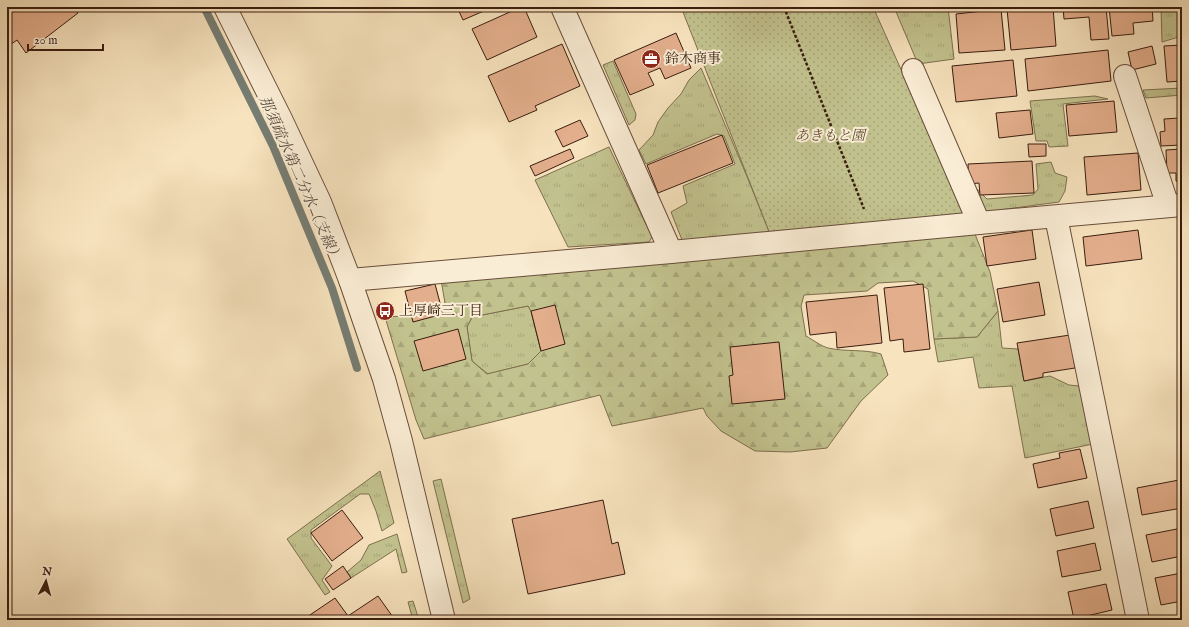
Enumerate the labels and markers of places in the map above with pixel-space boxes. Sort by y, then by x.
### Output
office icon: 鈴木商事 [640,48,662,70]
place label: 鈴木商事 [665,50,721,68]
bus stop icon: 上厚崎三丁目 [374,300,396,322]
place label: 上厚崎三丁目 [399,302,483,320]

